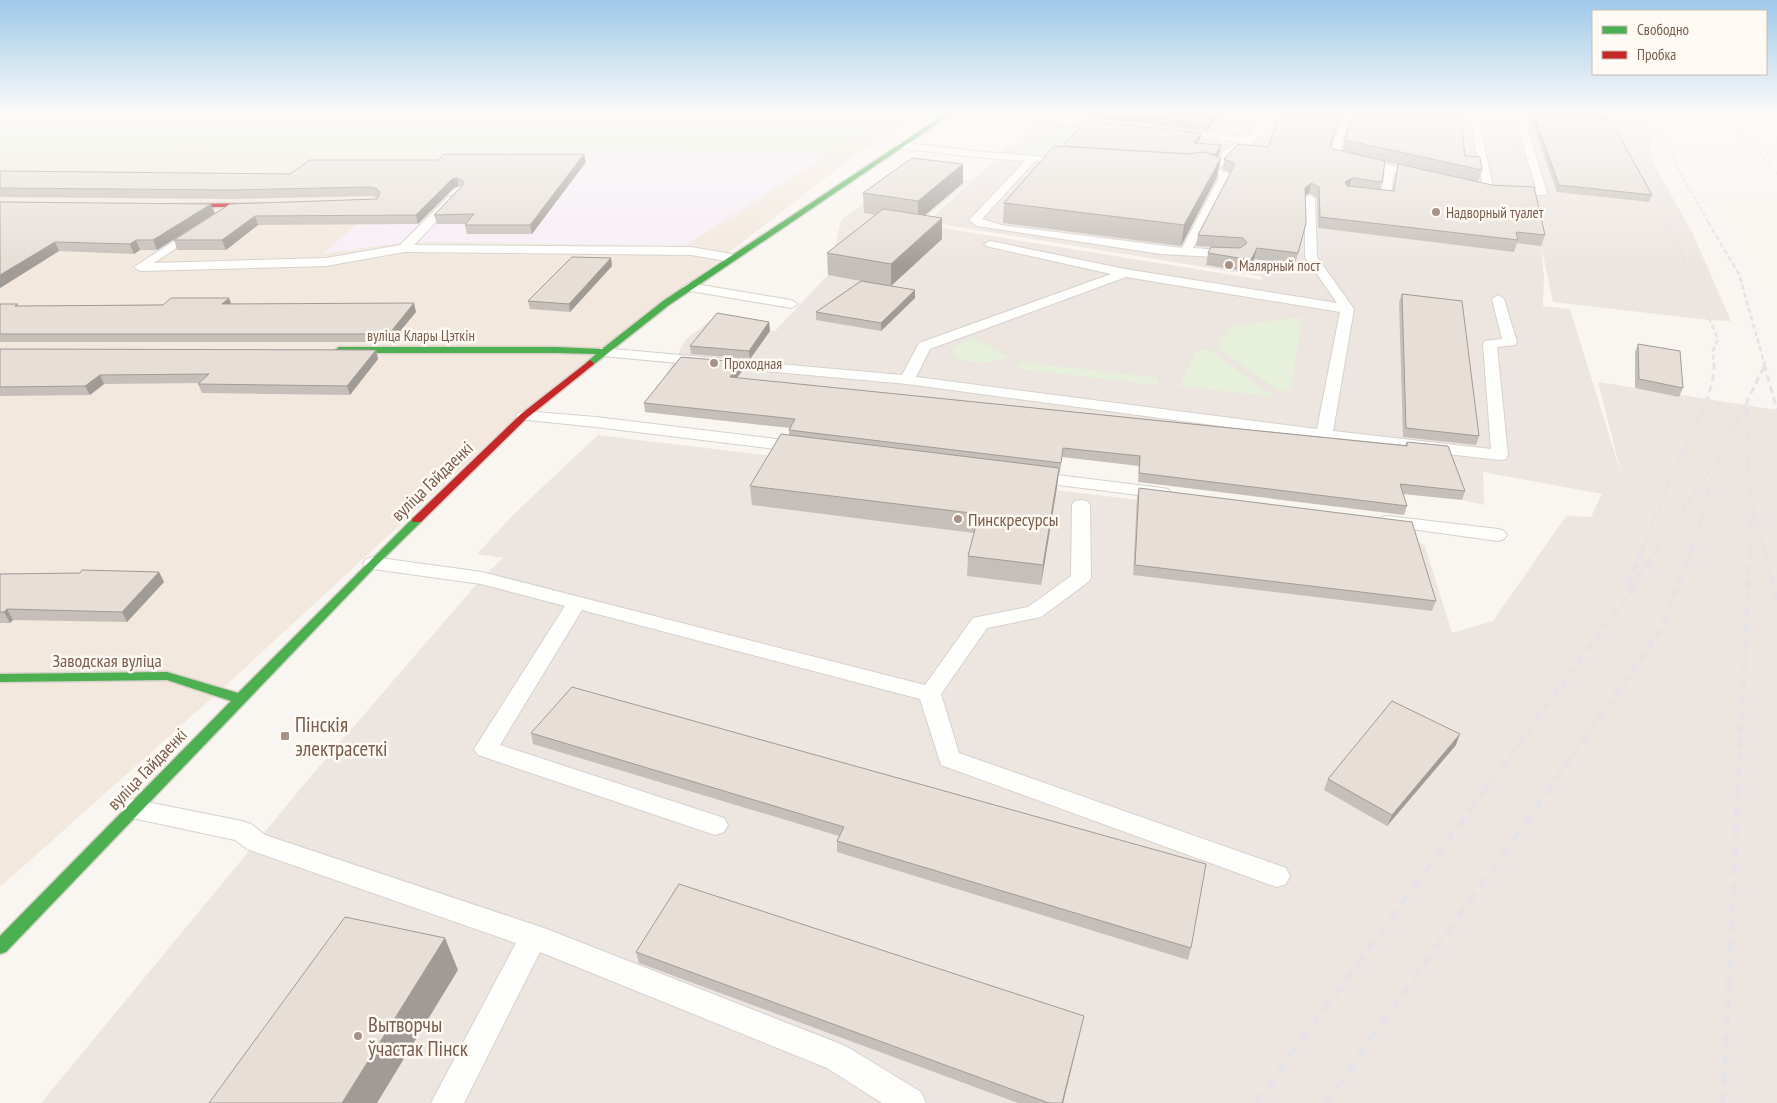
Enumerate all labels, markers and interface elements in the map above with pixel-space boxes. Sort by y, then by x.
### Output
legend [1592,10,1767,75]
text: Свободно [1637,20,1689,39]
text: Пробка [1637,45,1676,64]
place label: Надворный туалет [1446,203,1544,222]
marker: Надворный туалет [1430,206,1442,218]
place label: Малярный пост [1239,256,1320,275]
marker: Малярный пост [1223,259,1235,271]
street label: вуліца Клары Цэткін [367,326,475,345]
place label: Проходная [724,354,782,373]
marker: Проходная [708,357,720,369]
street label: вуліца Гайдаенкі [386,436,478,526]
place label: Пинскресурсы [968,508,1059,531]
marker: Пинскресурсы [952,513,964,525]
street label: Заводская вуліца [52,649,162,672]
place label: Пінскія электрасеткі [295,711,388,762]
street label: вуліца Гайдаенкі [102,723,192,815]
marker: Пінскія электрасеткі [279,730,291,742]
place label: Вытворчы ўчастак Пінск [368,1011,468,1062]
marker: Вытворчы ўчастак Пінск [352,1030,364,1042]

